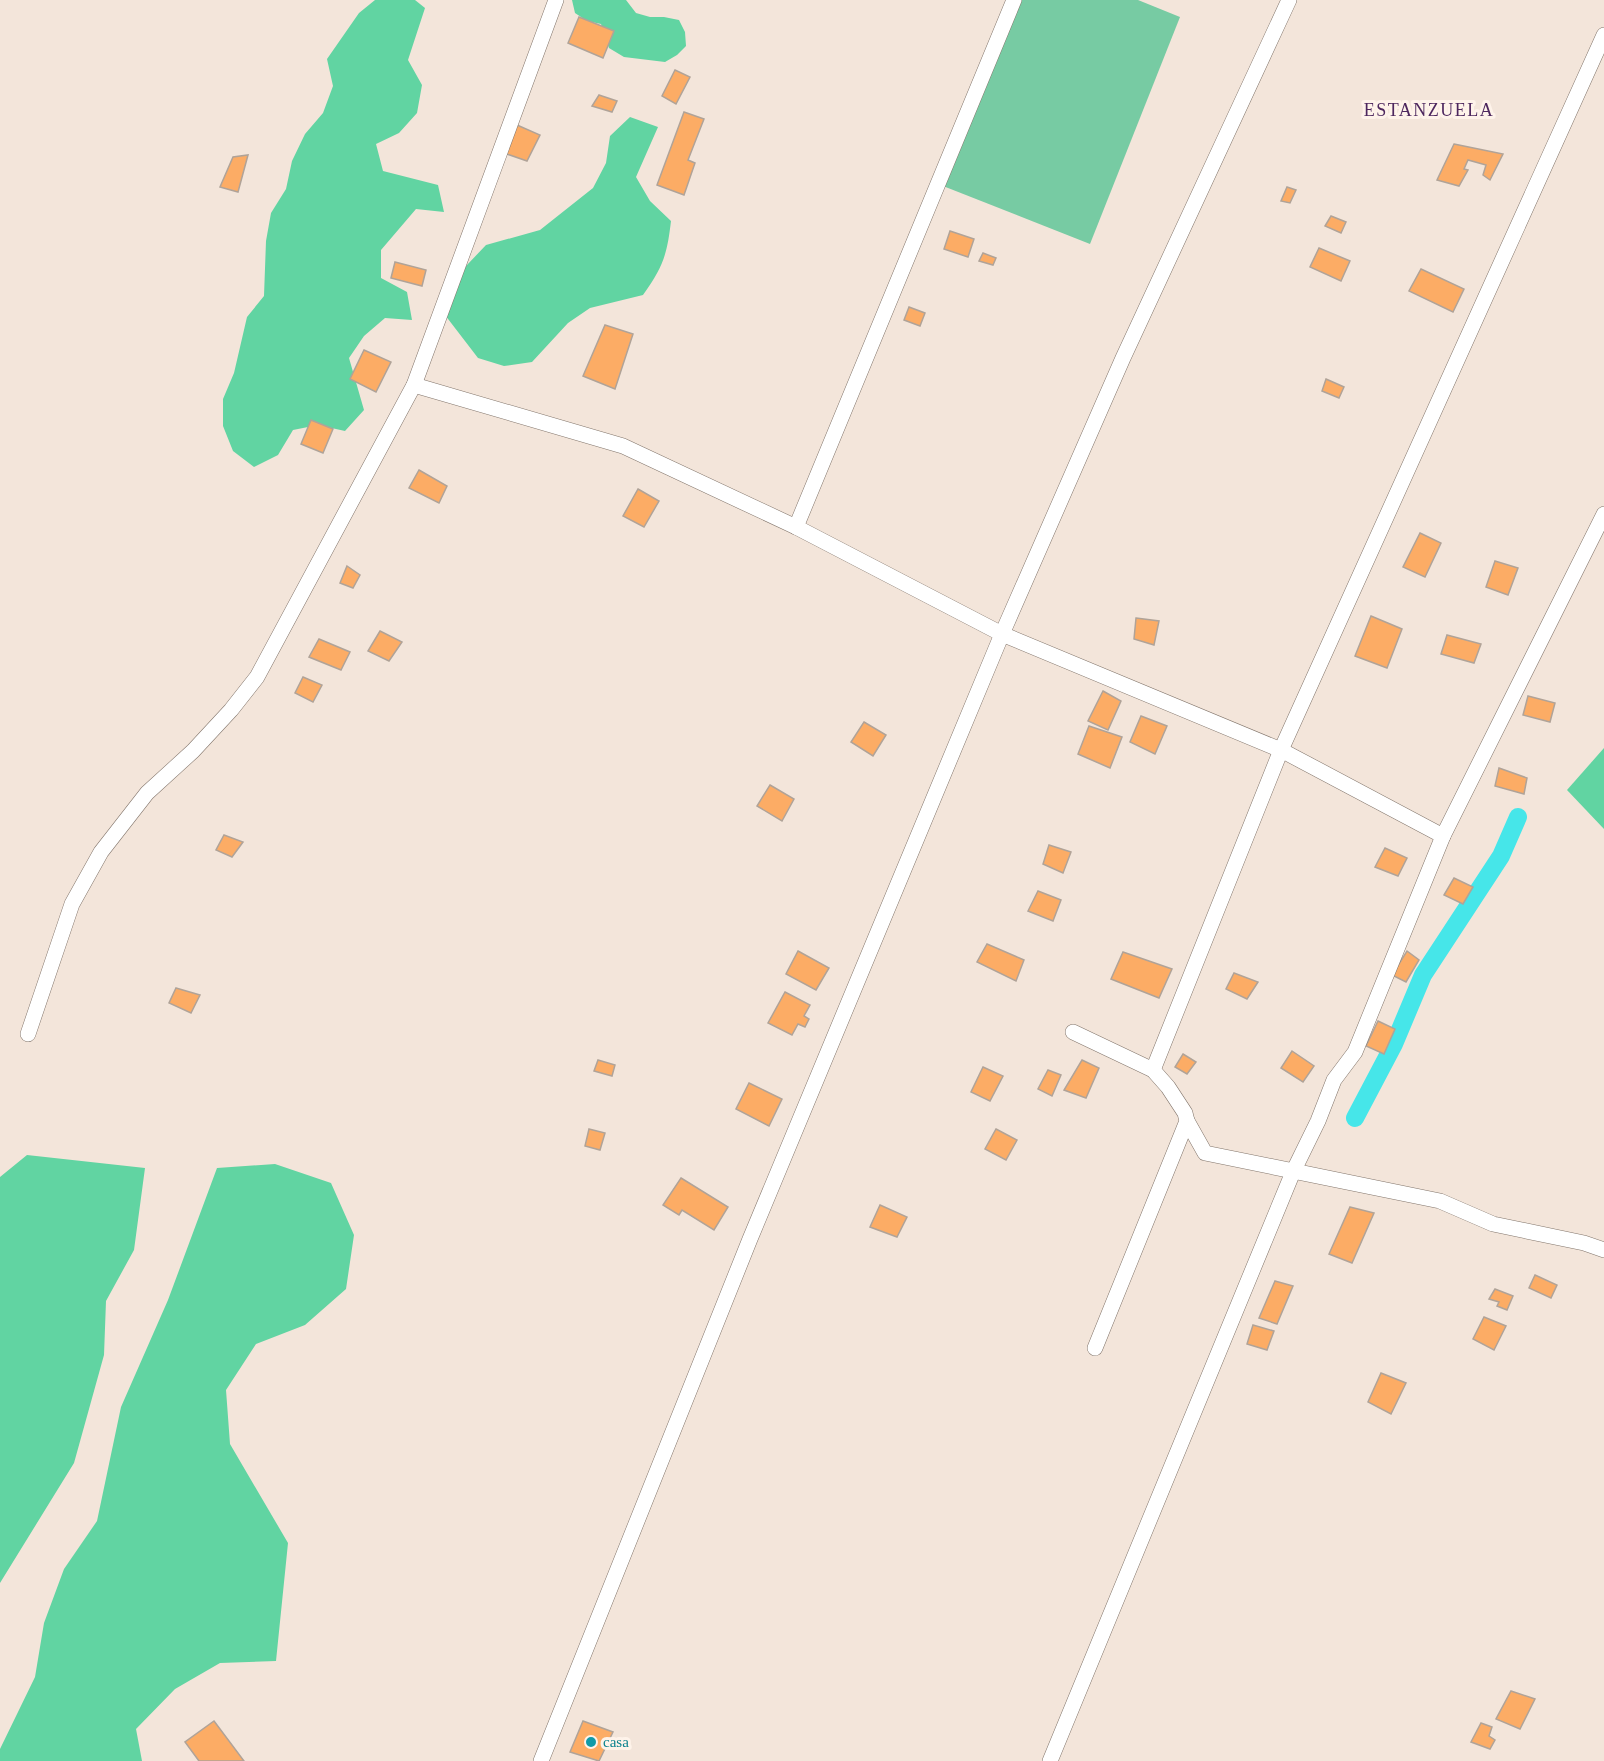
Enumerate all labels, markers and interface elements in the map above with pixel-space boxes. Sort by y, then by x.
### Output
district label: ESTANZUELA [1364,100,1494,120]
place label: casa [603,1734,629,1750]
marker: casa [584,1735,598,1749]

